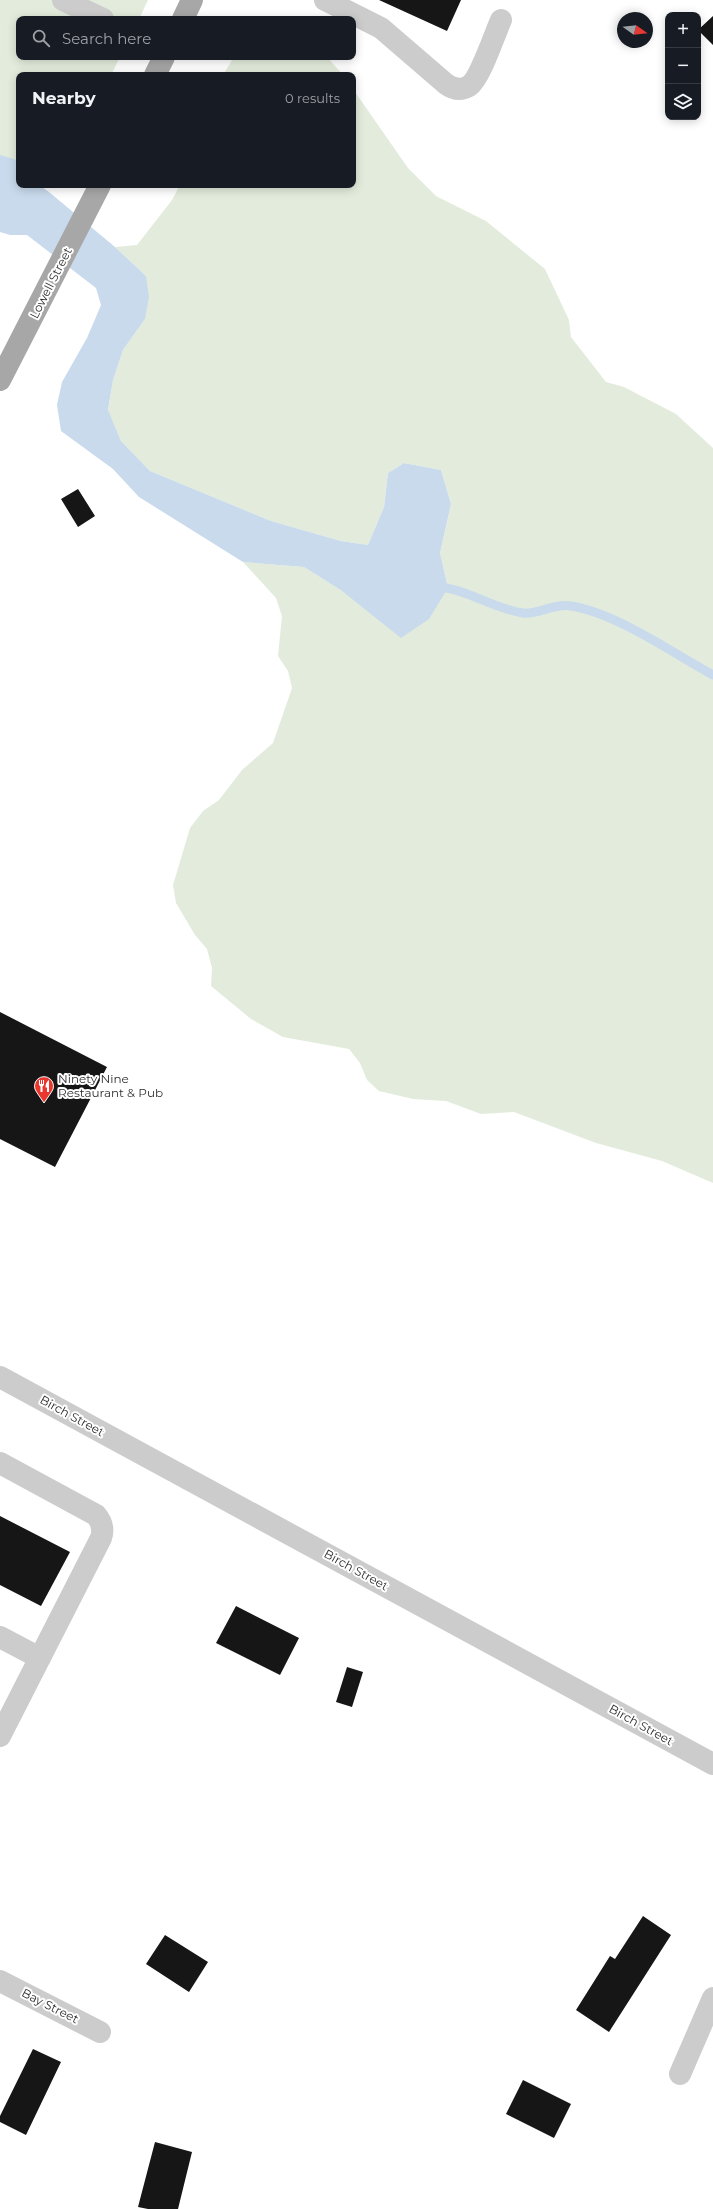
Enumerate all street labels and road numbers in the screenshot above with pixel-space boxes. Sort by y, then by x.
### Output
street label: Lowell Street [26,245,75,321]
street label: Birch Street [37,1392,107,1439]
street label: Birch Street [321,1546,391,1593]
street label: Birch Street [606,1701,676,1748]
street label: Bay Street [19,1985,81,2026]

